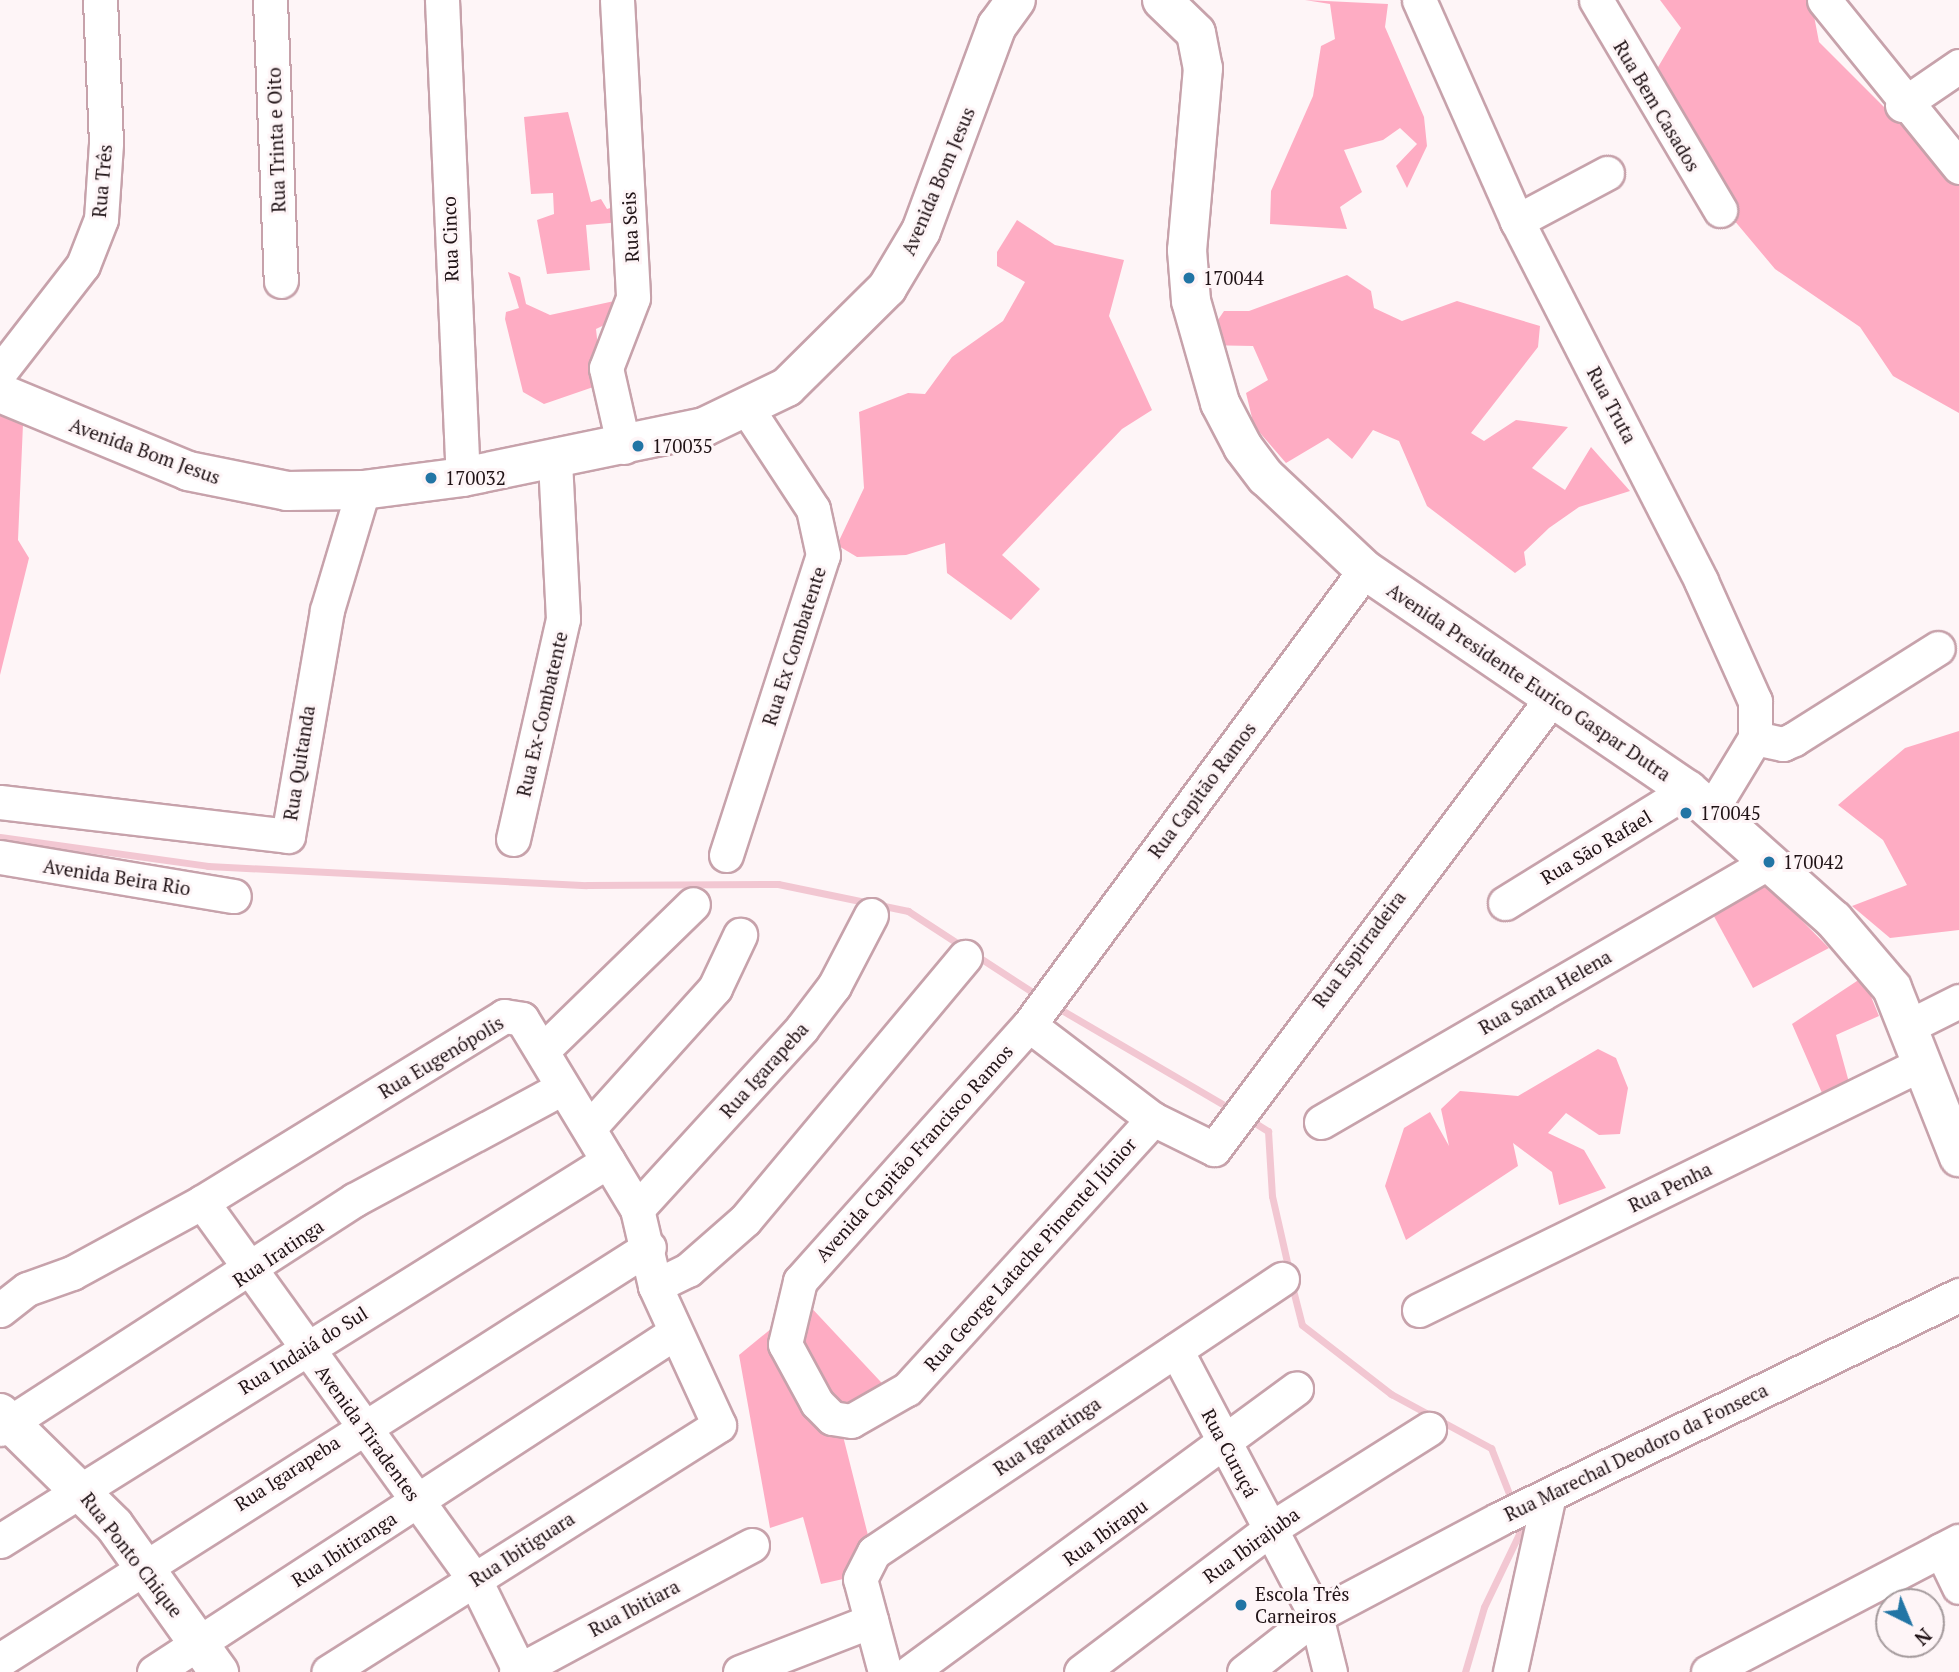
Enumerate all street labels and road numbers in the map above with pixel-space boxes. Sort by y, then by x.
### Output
street label: Rua Bem Casados [1609,37,1705,175]
street label: Rua Trinta e Oito [262,67,290,213]
street label: Avenida Bom Jesus [896,103,980,259]
street label: Rua Três [87,143,117,219]
street label: Rua Seis [617,191,643,263]
street label: Rua Cinco [437,196,463,282]
street label: Rua Truta [1582,363,1642,447]
street label: Avenida Bom Jesus [66,413,224,489]
street label: Rua Ex Combatente [758,564,830,728]
street label: Avenida Presidente Eurico Gaspar Dutra [1383,578,1675,786]
street label: Rua Ex-Combatente [512,629,572,799]
street label: Rua Quitanda [279,704,319,822]
street label: Rua Capitão Ramos [1144,718,1260,862]
street label: Rua São Rafael [1536,805,1656,889]
street label: Avenida Beira Rio [42,854,192,900]
street label: Rua Espirradeira [1308,886,1410,1012]
street label: Rua Santa Helena [1475,945,1615,1039]
street label: Rua Eugenópolis [375,1011,507,1103]
street label: Rua Igarapeba [715,1018,813,1122]
street label: Avenida Capitão Francisco Ramos [810,1040,1018,1266]
street label: Rua George Latache Pimentel Júnior [919,1133,1141,1375]
street label: Rua Penha [1625,1157,1715,1217]
street label: Rua Iratinga [228,1214,328,1292]
street label: Rua Indaiá do Sul [234,1301,372,1399]
street label: Avenida Tiradentes [311,1360,425,1506]
street label: Rua Marechal Deodoro da Fonseca [1501,1378,1771,1526]
street label: Rua Igaratinga [989,1392,1105,1480]
street label: Rua Curuçá [1197,1405,1263,1501]
street label: Rua Igarapeba [230,1431,344,1515]
street label: Rua Ponto Chique [76,1488,188,1622]
street label: Rua Ibirapu [1058,1494,1152,1570]
street label: Rua Ibirajuba [1199,1503,1303,1587]
street label: Rua Ibitiranga [287,1507,401,1591]
street label: Rua Ibitiguara [465,1507,579,1591]
street label: Rua Ibitiara [585,1575,683,1641]

